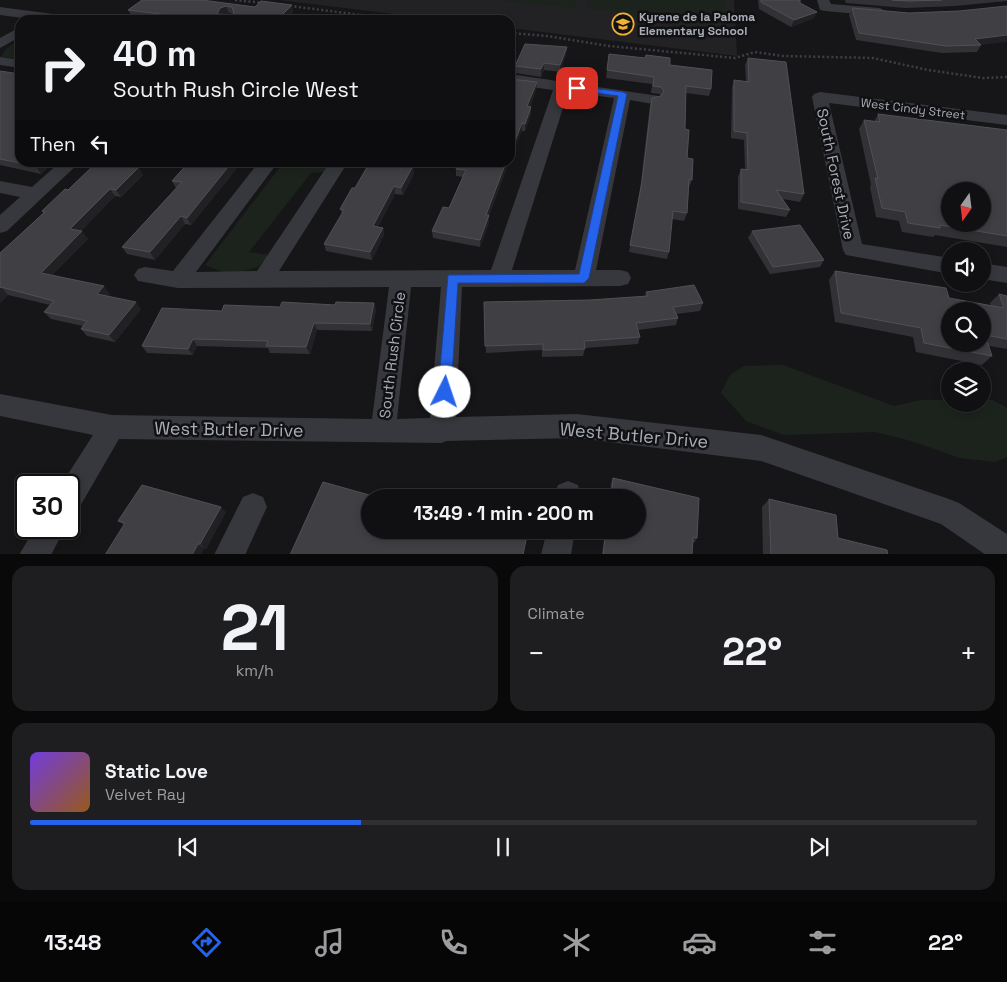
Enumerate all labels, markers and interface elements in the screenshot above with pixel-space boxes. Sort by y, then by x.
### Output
place label: Kyrene de la Paloma Elementary School [639,9,755,39]
school or university icon: Kyrene de la Paloma Elementary School [611,12,635,36]
text: 40 m [113,32,197,76]
icon: right [30,35,95,100]
pin [556,67,598,109]
icon: arrive [563,74,591,102]
text: South Rush Circle West [113,75,359,103]
street label: West Cindy Street [860,95,966,123]
street label: South Forest Drive [813,107,859,241]
icon: left [86,130,114,158]
text: Then [30,132,76,157]
north arrow [941,182,991,232]
map controls [941,182,991,412]
button: sound [941,242,991,292]
street label: South Rush Circle [375,290,409,419]
button: search [941,302,991,352]
button: layers [941,362,991,412]
position arrow [418,365,470,417]
street label: West Butler Drive [154,416,304,442]
street label: West Butler Drive [559,417,709,453]
speed limit sign: 30 [15,474,80,539]
text: 13:49 · 1 min · 200 m [413,501,594,526]
text: 21 [221,586,289,669]
text: Climate [528,603,585,624]
text: 22° [722,628,782,676]
text: − [528,635,545,671]
text: + [960,635,977,671]
text: km/h [236,660,274,681]
text: Static Love [105,759,208,784]
text: Velvet Ray [105,784,186,805]
icon: previous [174,833,202,861]
icon: pause [489,833,517,861]
icon: next [805,833,833,861]
icon: directions [189,925,224,960]
icon: music [312,925,347,960]
icon: phone [436,925,471,960]
icon: climate [559,925,594,960]
icon: car [682,925,717,960]
icon: filters [805,925,840,960]
text: 13:48 [44,928,101,956]
text: 22° [928,928,963,956]

